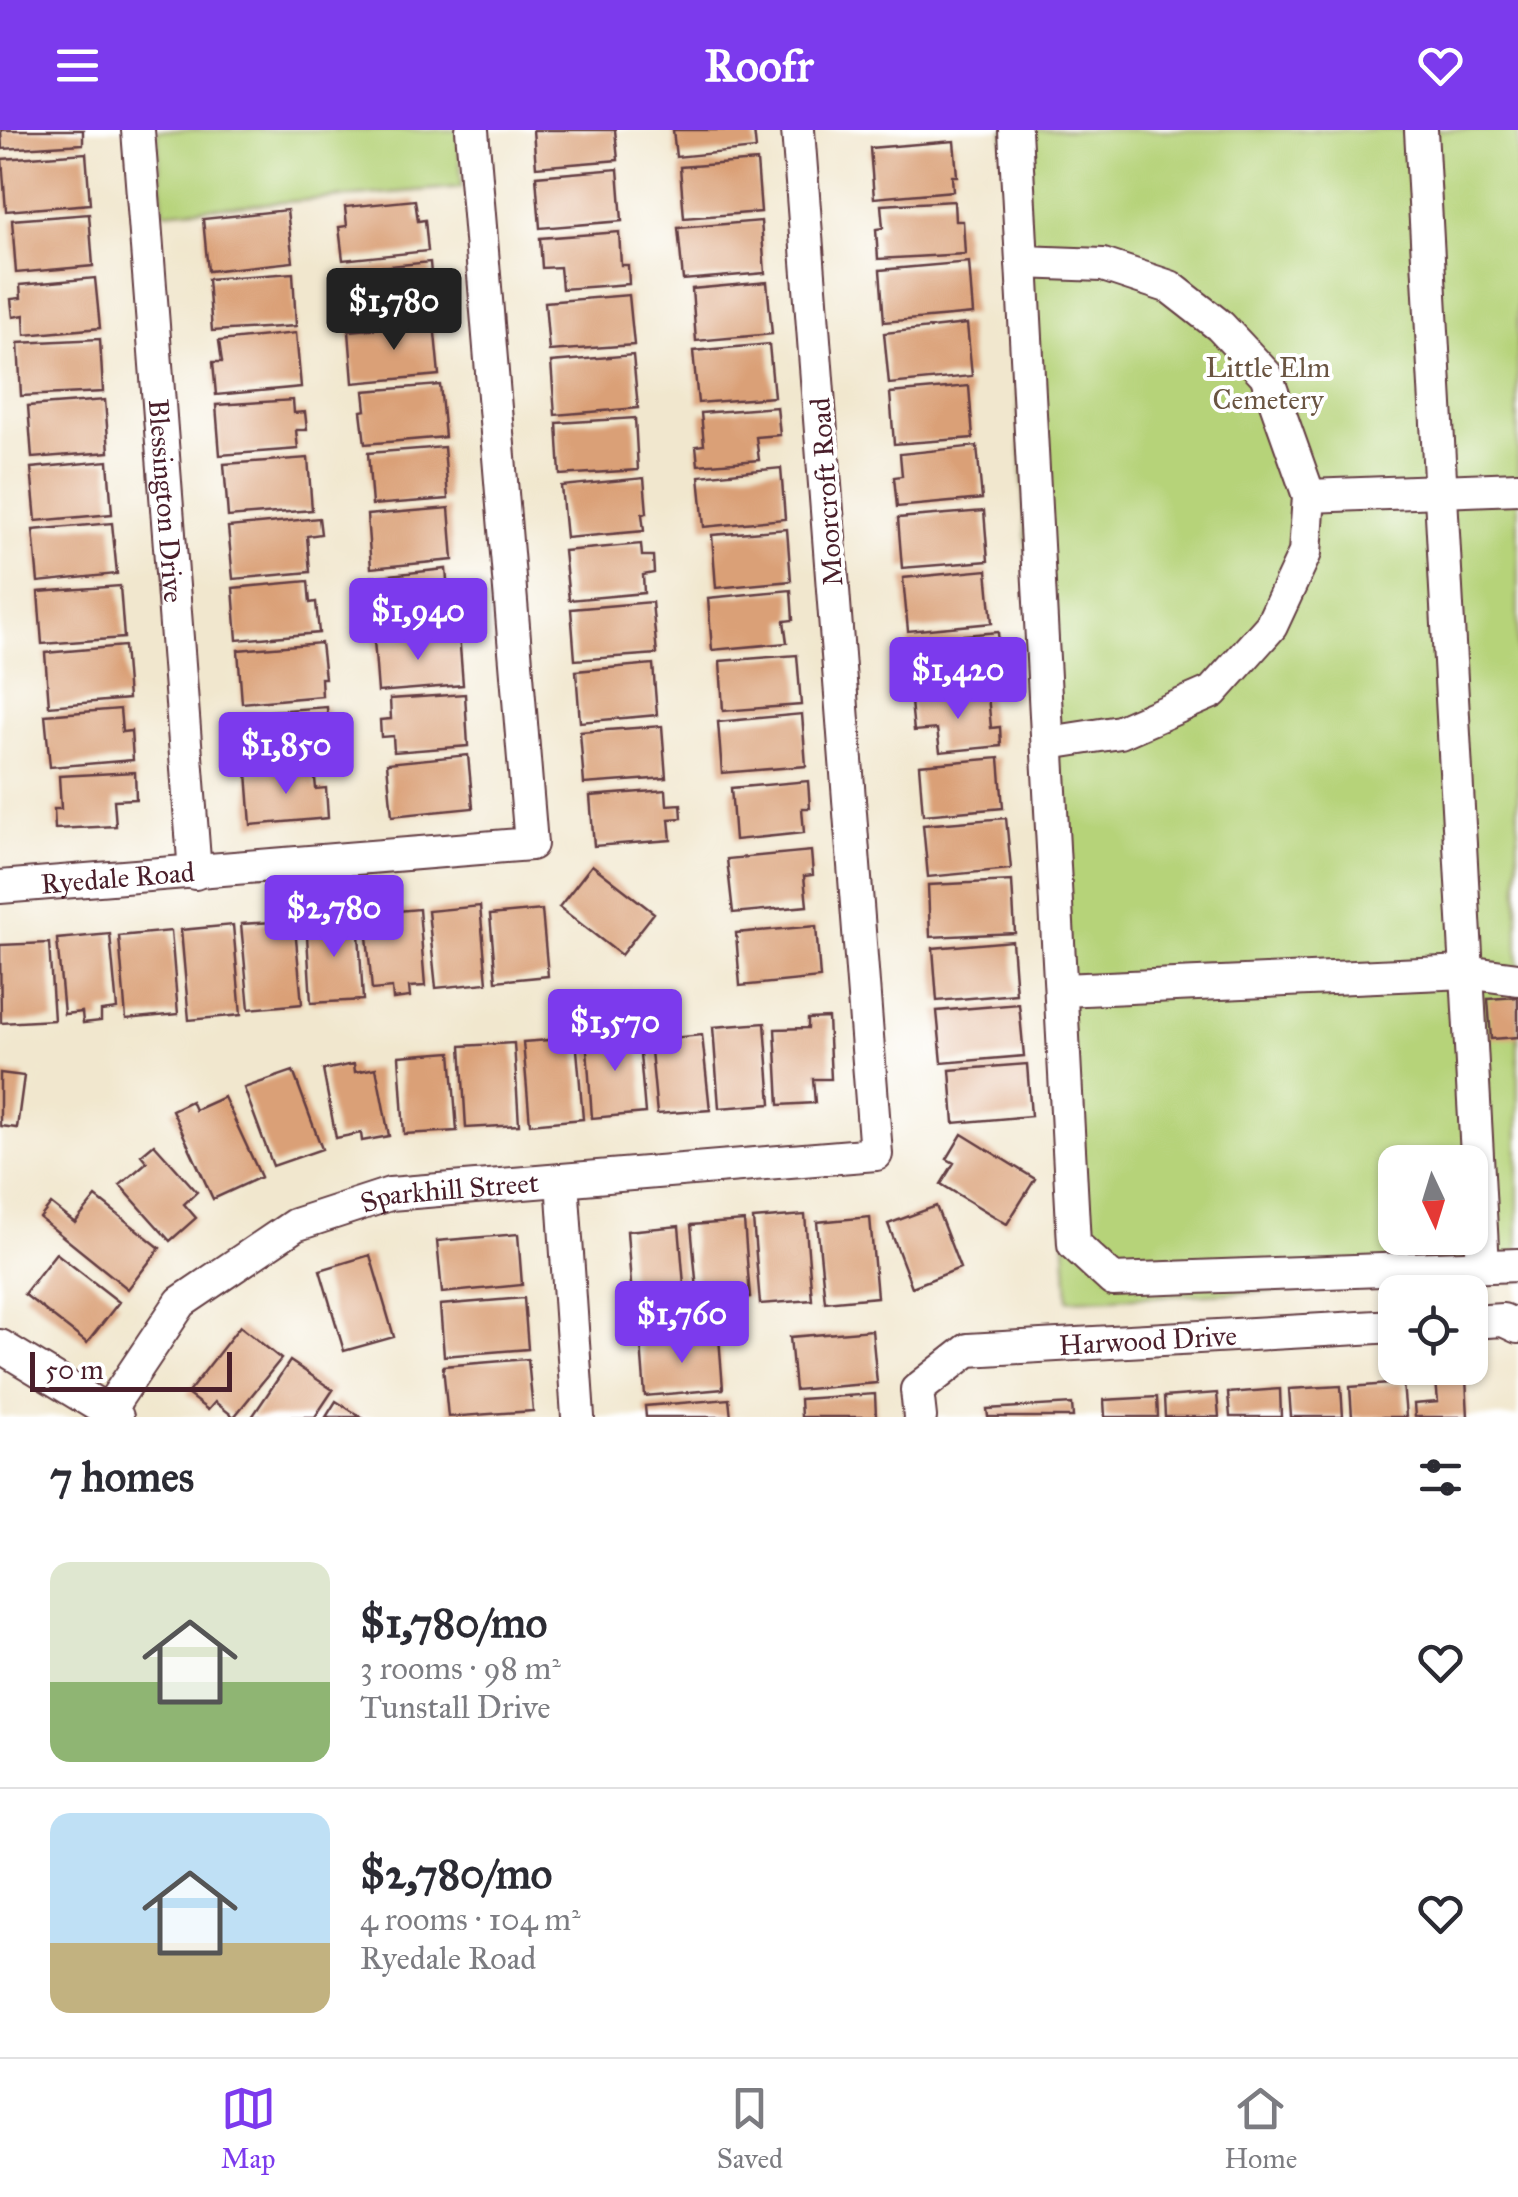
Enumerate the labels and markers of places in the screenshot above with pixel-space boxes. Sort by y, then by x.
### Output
pin: $1,780 [313,268,475,353]
pin: $1,940 [337,578,499,663]
pin: $1,420 [877,637,1039,722]
pin: $1,850 [205,712,367,797]
pin: $2,780 [253,875,415,960]
pin: $1,570 [534,989,696,1074]
pin: $1,760 [601,1281,763,1366]

